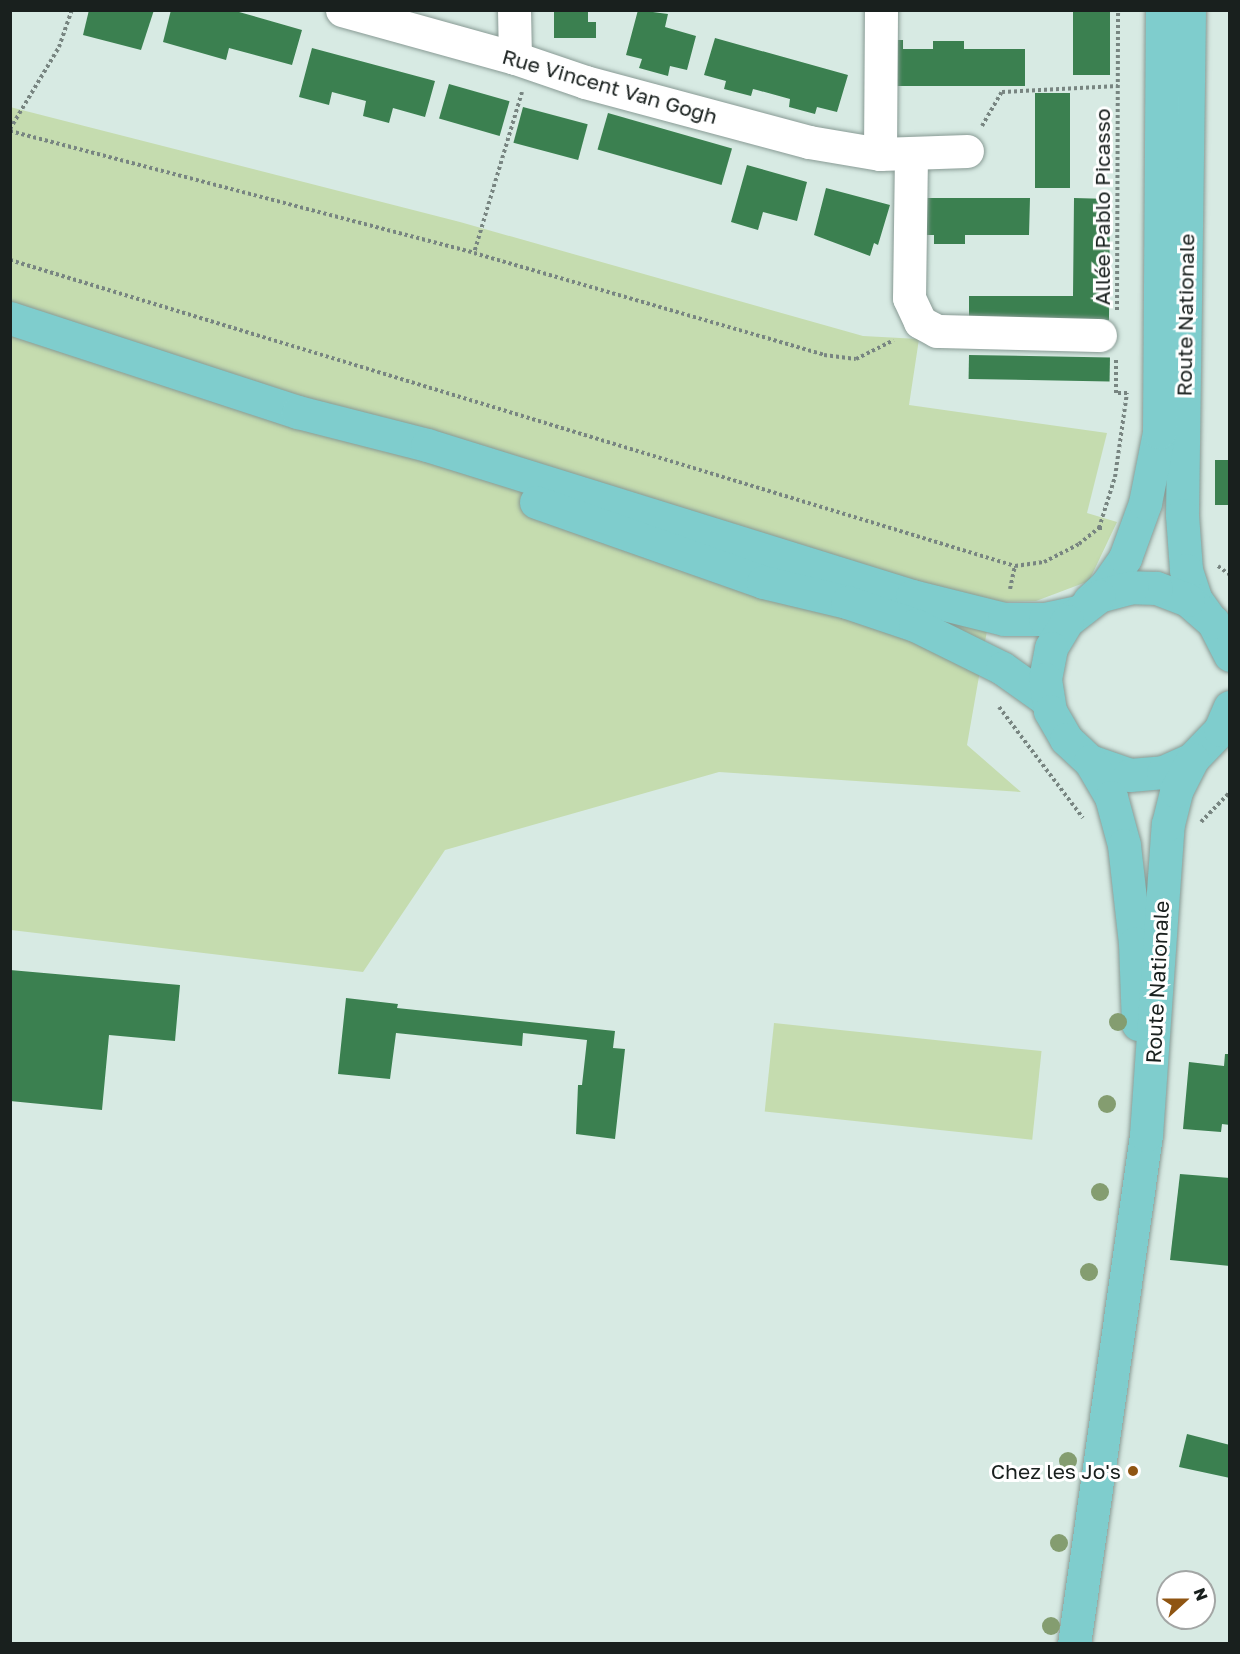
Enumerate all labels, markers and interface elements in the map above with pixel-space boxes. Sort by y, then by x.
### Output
street label: Rue Vincent Van Gogh [500,43,720,129]
street label: Allée Pablo Picasso [1089,109,1115,305]
street label: Route Nationale [1171,233,1199,397]
street label: Route Nationale [1140,900,1174,1064]
place label: Chez les Jo's [991,1458,1121,1484]
marker: Chez les Jo's [1126,1464,1140,1478]
north arrow [1156,1570,1216,1630]
text: N [1189,1585,1212,1604]

